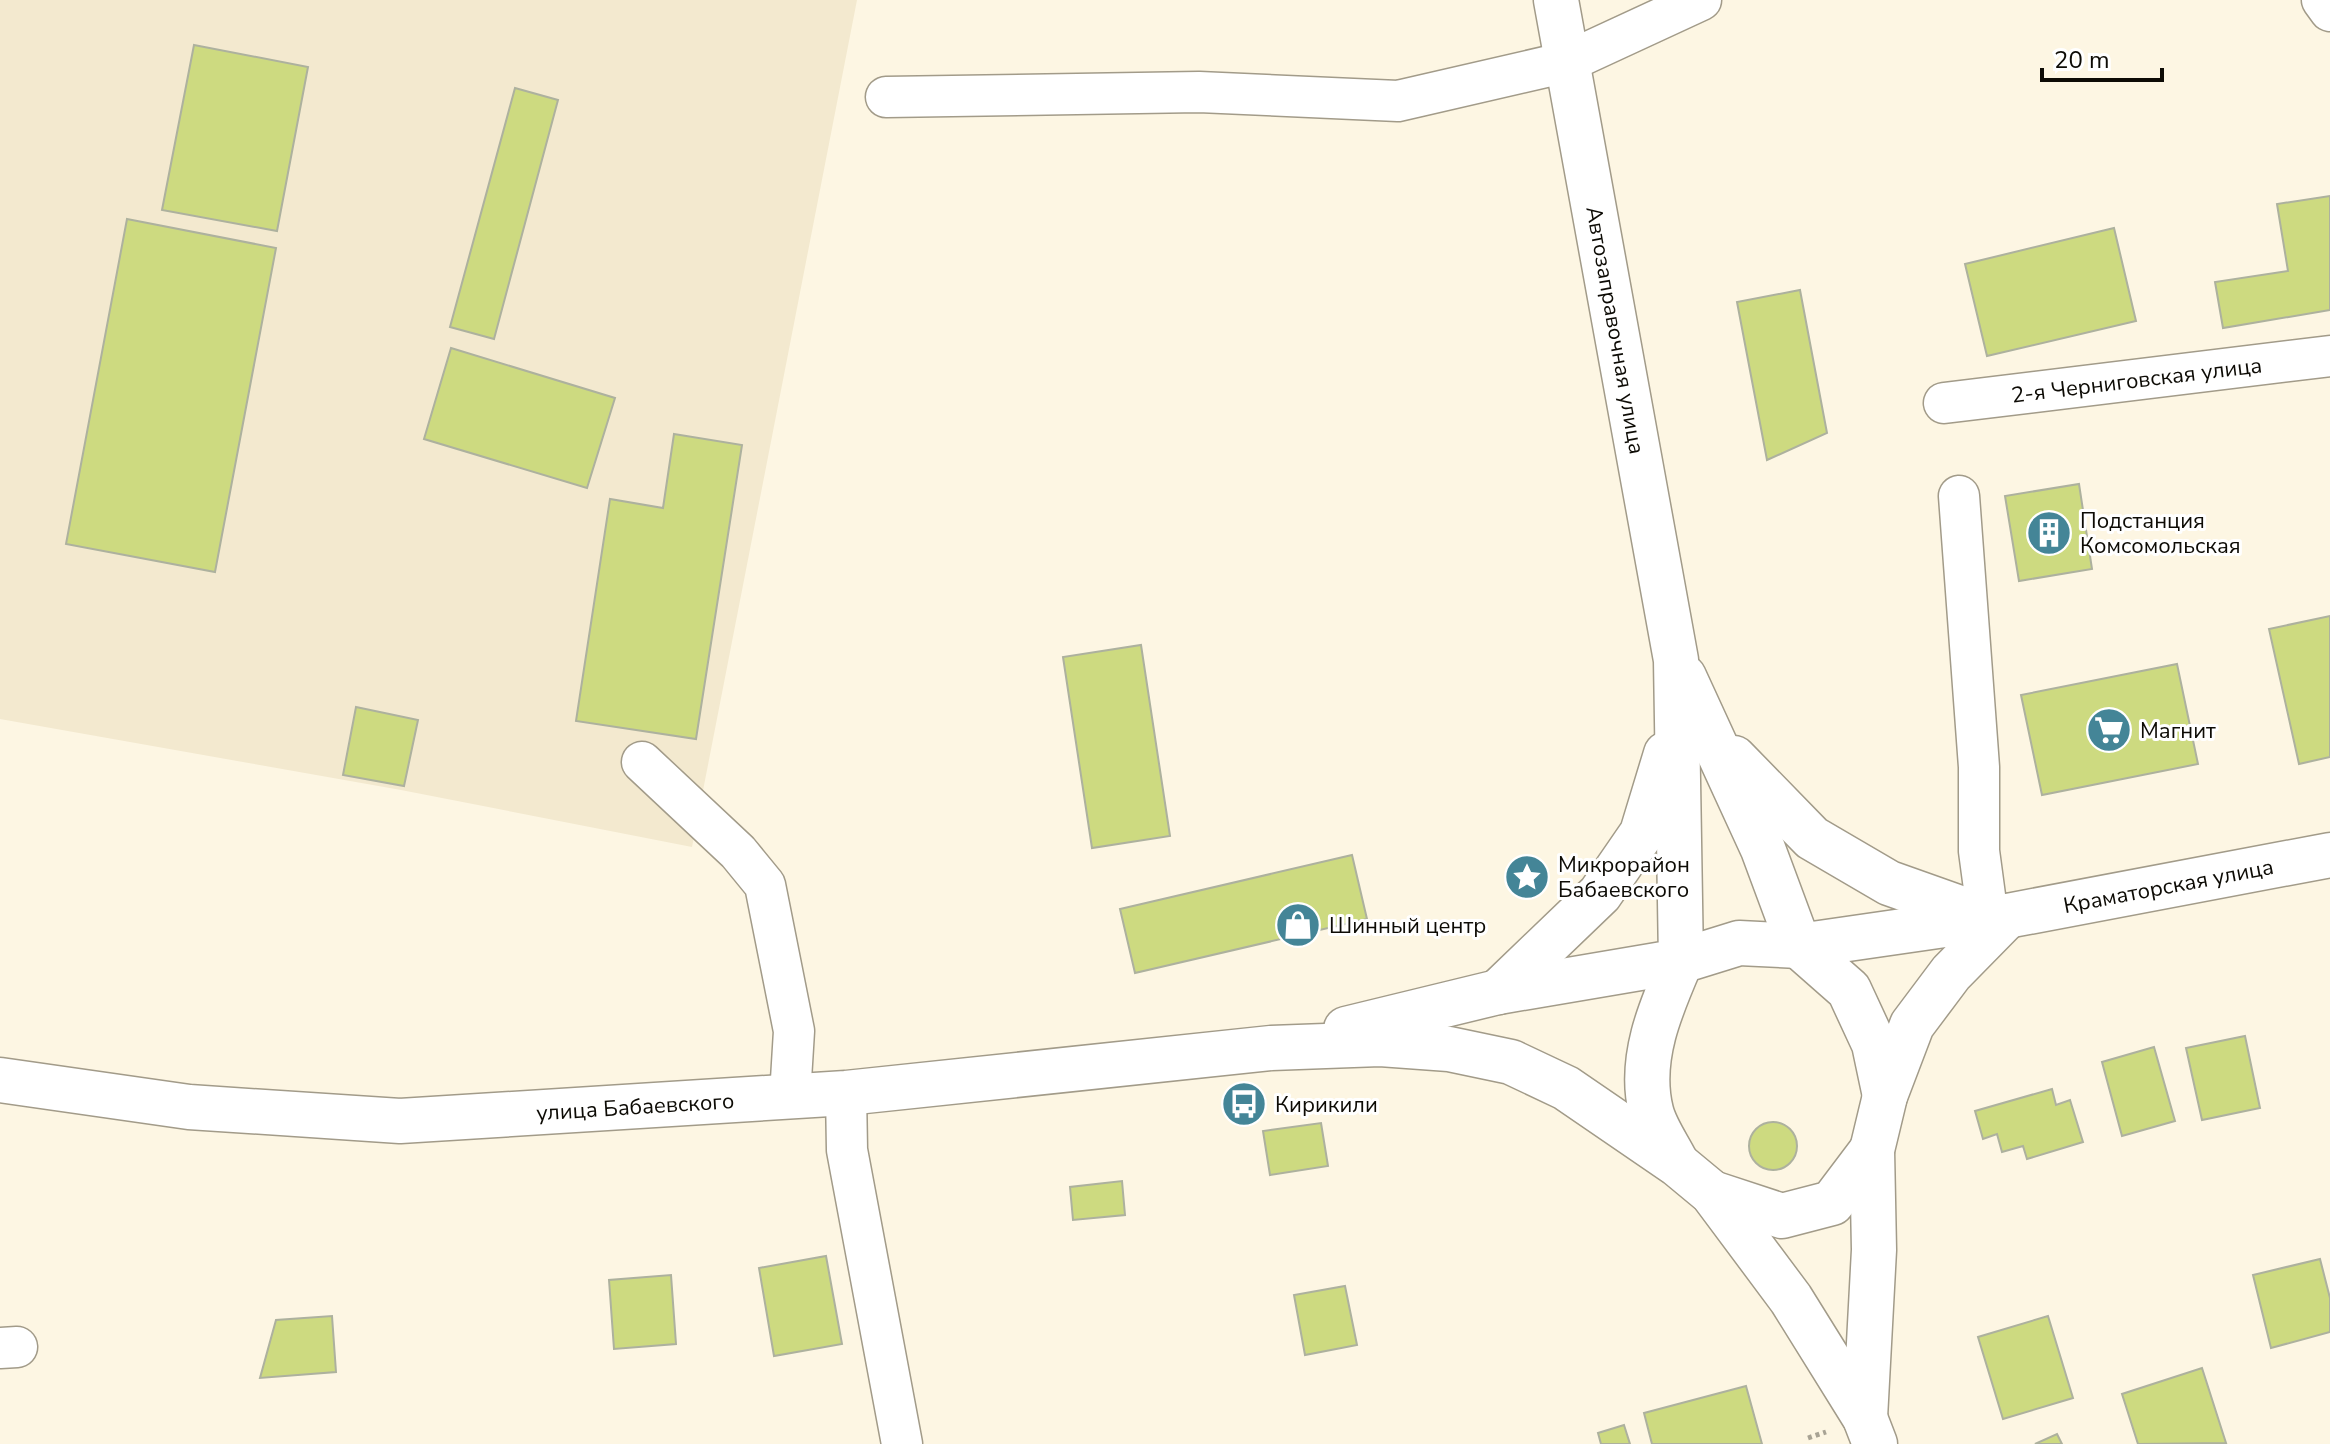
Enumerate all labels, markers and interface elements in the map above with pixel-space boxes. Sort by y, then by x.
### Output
scale bar [2042,32,2162,82]
text: 20 m [2054,44,2110,76]
street label: Автозаправочная улица [1578,204,1652,457]
street label: 2-я Черниговская улица [2010,350,2264,411]
place label: Подстанция Комсомольская [2080,506,2241,561]
building icon: Подстанция Комсомольская [2025,509,2073,557]
supermarket icon: Магнит [2085,706,2133,754]
place label: Магнит [2140,716,2216,746]
place label: Микрорайон Бабаевского [1558,850,1690,905]
street label: Краматорская улица [2061,852,2276,921]
place icon: Микрорайон Бабаевского [1503,853,1551,901]
shop icon: Шинный центр [1274,901,1322,949]
place label: Шинный центр [1329,911,1486,941]
bus stop icon: Кирикили [1220,1080,1268,1128]
street label: улица Бабаевского [535,1086,735,1128]
place label: Кирикили [1275,1090,1378,1120]

